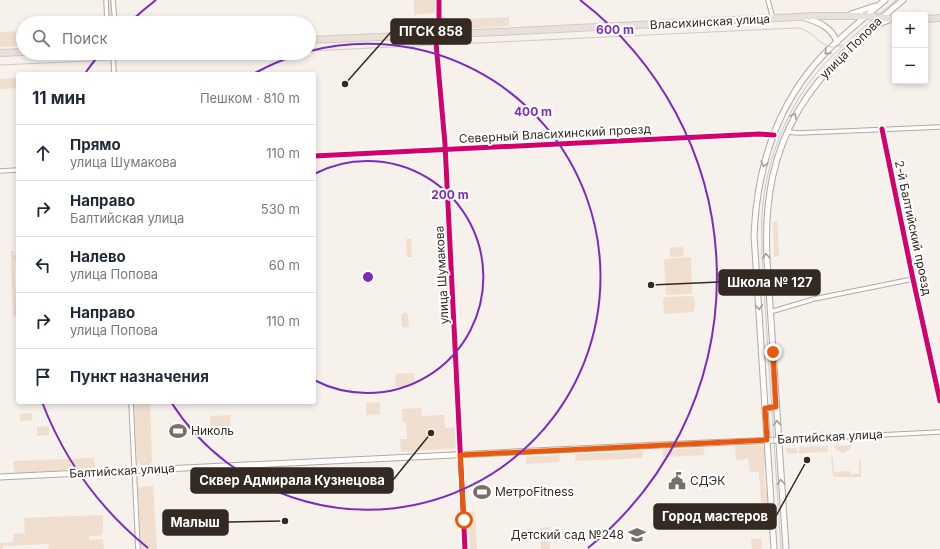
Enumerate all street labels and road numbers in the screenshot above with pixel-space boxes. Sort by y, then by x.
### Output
street label: Власихинская улица [649,11,770,32]
street label: улица Попова [817,14,885,82]
street label: Северный Власихинский проезд [458,121,652,146]
street label: 2-й Балтийский проезд [892,159,935,297]
street label: улица Шумакова [431,225,452,325]
street label: Балтийская улица [777,426,883,447]
street label: Балтийская улица [69,460,175,481]

